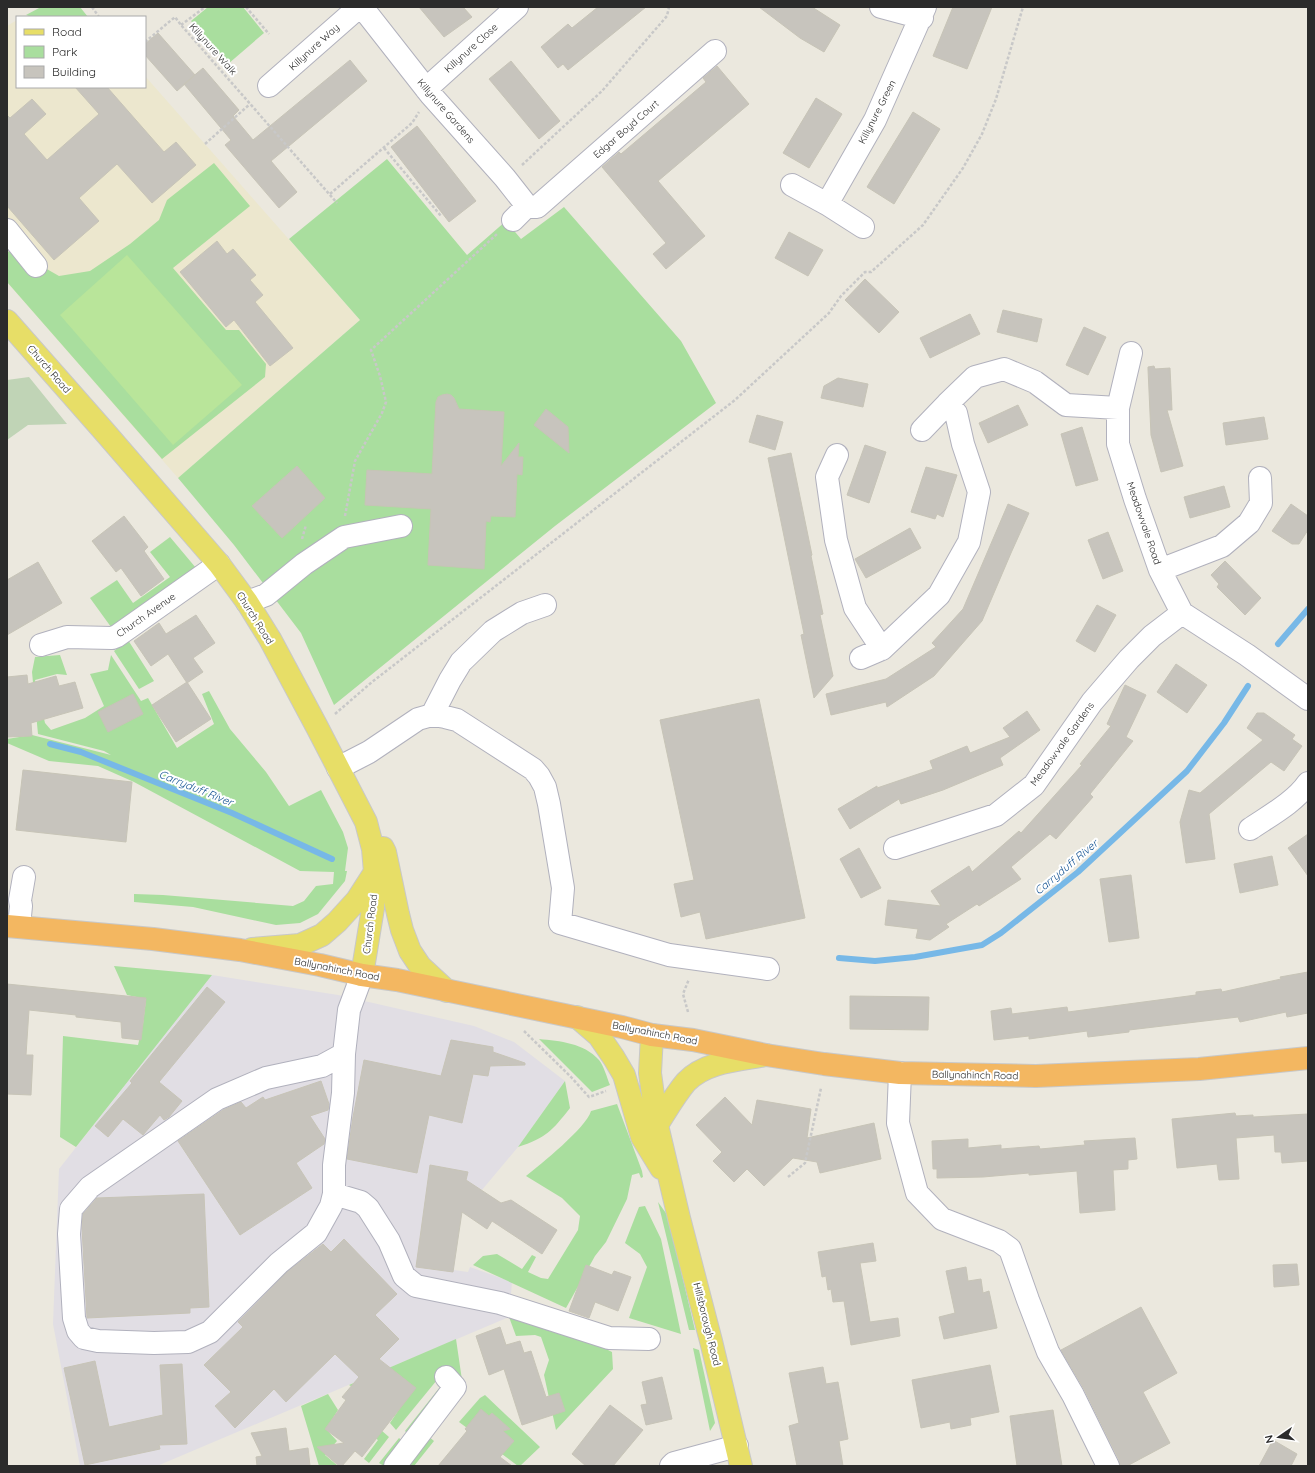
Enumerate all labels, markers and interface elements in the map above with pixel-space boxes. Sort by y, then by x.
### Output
legend [16,16,146,88]
street label: Killynure Walk [186,20,240,78]
street label: Killynure Close [442,20,501,75]
street label: Killynure Way [286,21,342,73]
text: Road [52,24,82,39]
text: Park [52,44,77,59]
text: Building [52,64,96,79]
street label: Killynure Gardens [414,76,478,146]
street label: Killynure Green [855,78,899,146]
street label: Edgar Boyd Court [590,96,662,161]
street label: Church Road [24,342,74,396]
street label: Meadowvale Road [1124,480,1164,566]
street label: Church Road [234,589,276,647]
street label: Church Avenue [114,590,178,640]
street label: Meadowvale Gardens [1027,699,1097,789]
water label: Carryduff River [157,767,237,810]
water label: Carryduff River [1031,835,1102,898]
street label: Church Road [360,893,380,955]
street label: Ballynahinch Road [293,954,381,984]
street label: Ballynahinch Road [611,1018,699,1048]
street label: Ballynahinch Road [932,1068,1018,1082]
street label: Hillsborough Road [690,1281,724,1367]
north arrow [1259,1417,1299,1457]
text: N [1262,1434,1277,1445]

